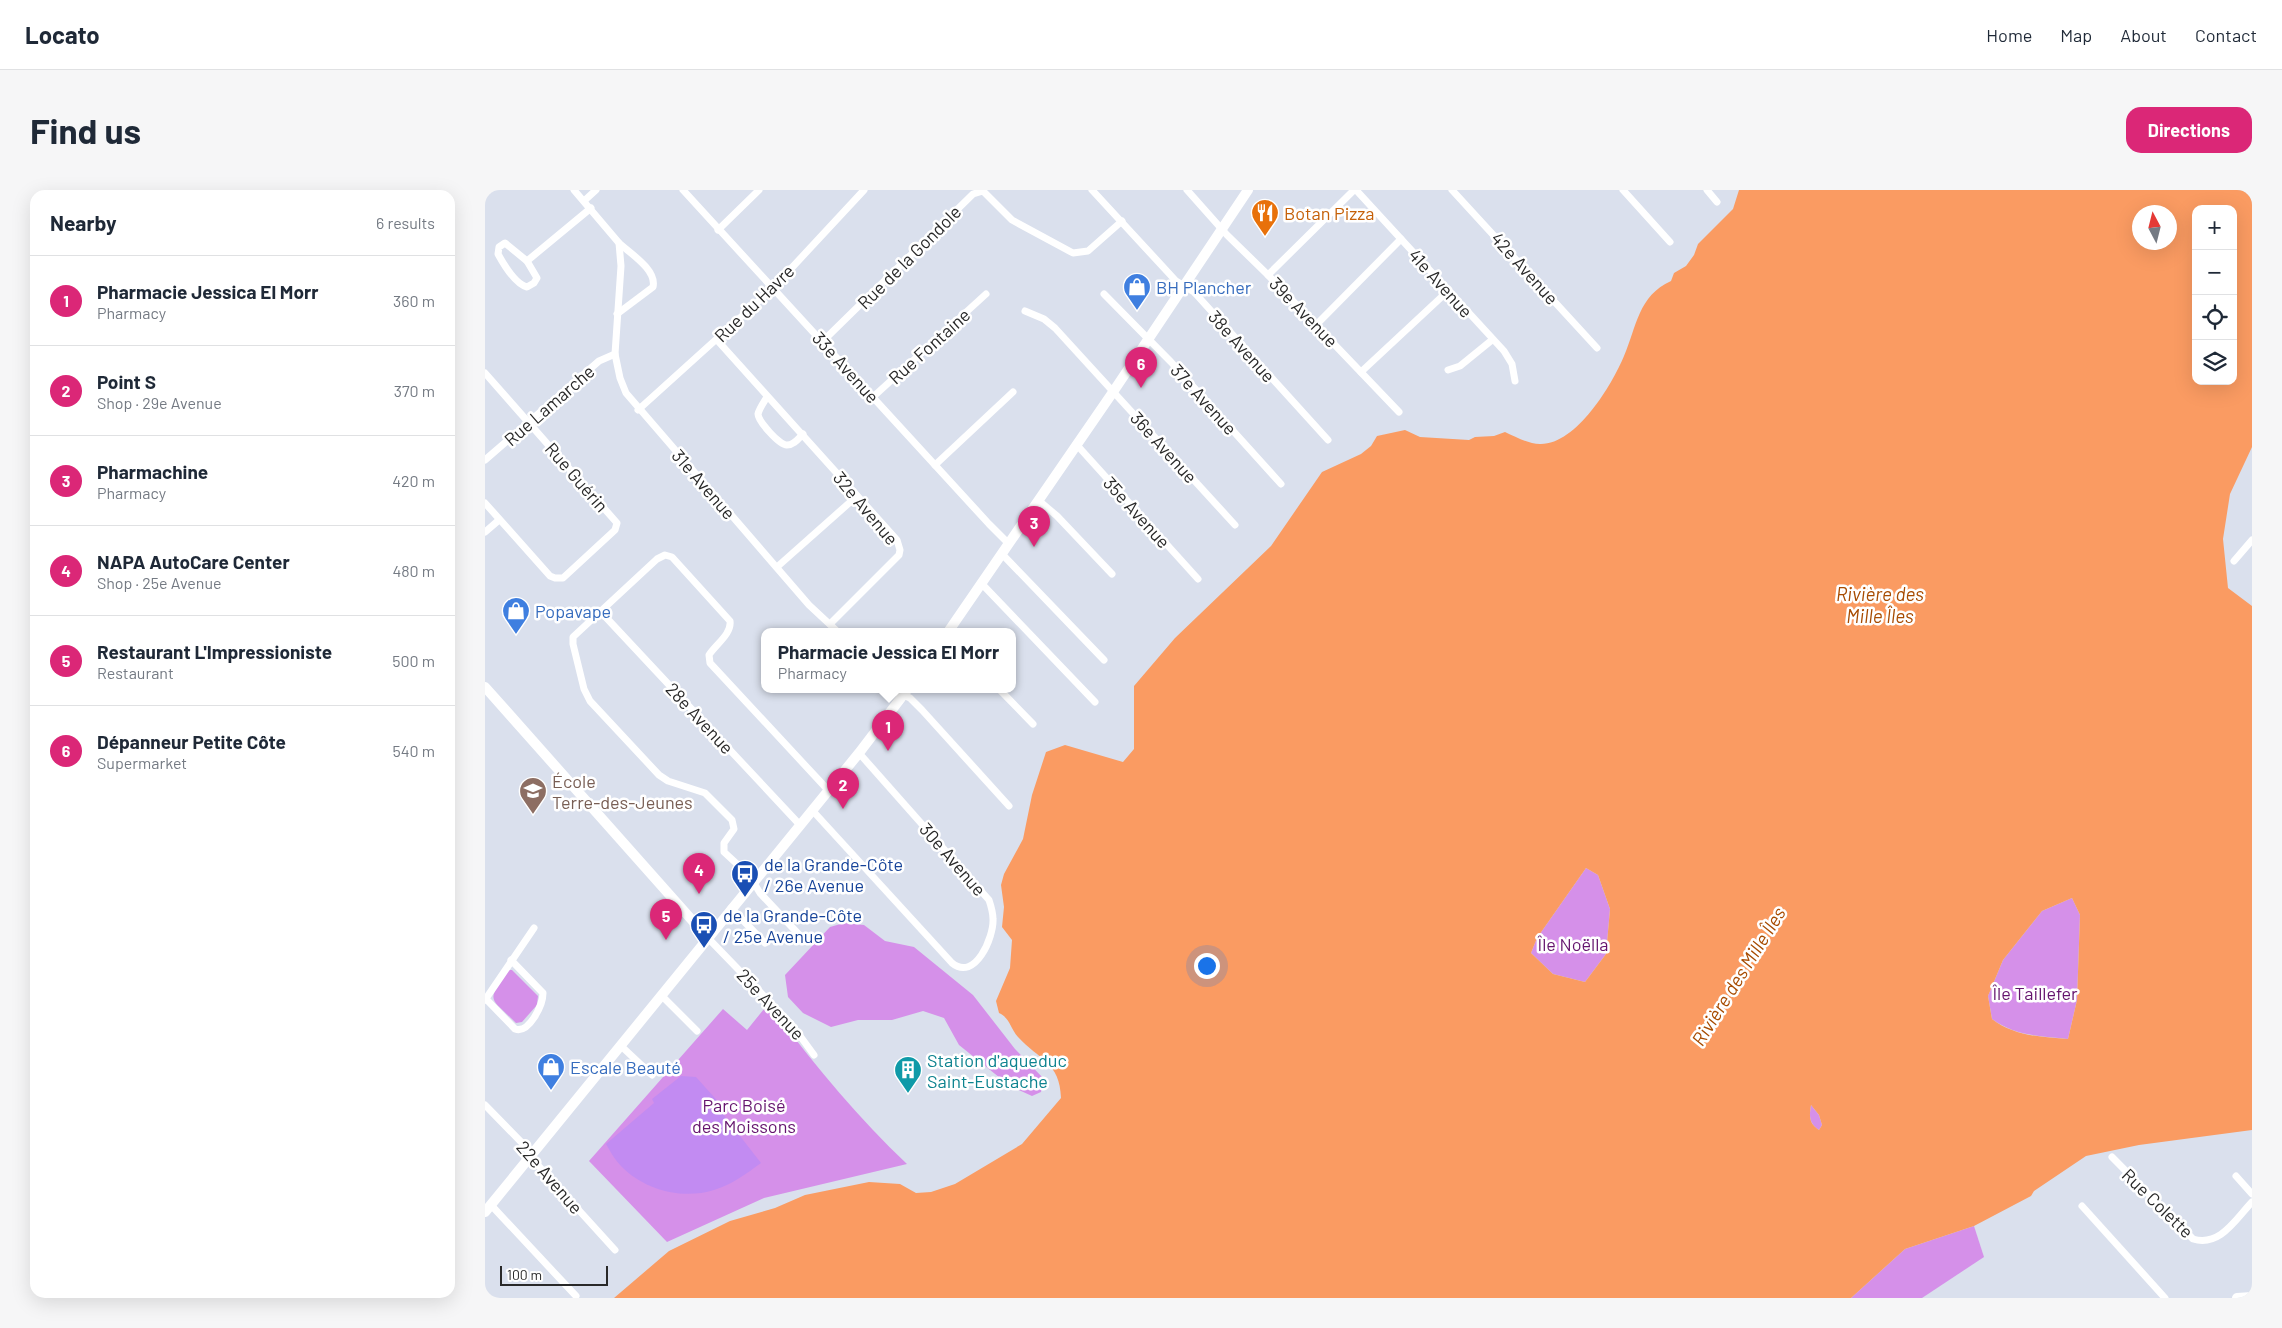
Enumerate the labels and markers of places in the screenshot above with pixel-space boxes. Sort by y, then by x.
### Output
restaurant icon: Botan Pizza [1250,198,1280,237]
place label: Botan Pizza [1284,202,1375,224]
shop icon: BH Plancher [1122,272,1152,311]
place label: BH Plancher [1156,276,1252,298]
pin: 6 [1125,347,1157,388]
pin: 3 [1018,506,1050,547]
shop icon: Popavape [501,596,531,635]
place label: Popavape [535,600,611,622]
pin: 1 [872,710,904,751]
pin: 2 [827,768,859,809]
place label: École Terre-des-Jeunes [552,770,693,813]
school or university icon: École Terre-des-Jeunes [518,776,548,815]
pin: 4 [683,853,715,894]
place label: de la Grande-Côte / 26e Avenue [764,853,903,896]
bus stop icon: de la Grande-Côte / 26e Avenue [730,859,760,898]
pin: 5 [650,899,682,940]
place label: de la Grande-Côte / 25e Avenue [723,904,862,947]
bus stop icon: de la Grande-Côte / 25e Avenue [689,910,719,949]
place label: Station d'aqueduc Saint-Eustache [927,1049,1067,1092]
shop icon: Escale Beauté [536,1052,566,1091]
building icon: Station d'aqueduc Saint-Eustache [893,1055,923,1094]
place label: Escale Beauté [570,1056,681,1078]

